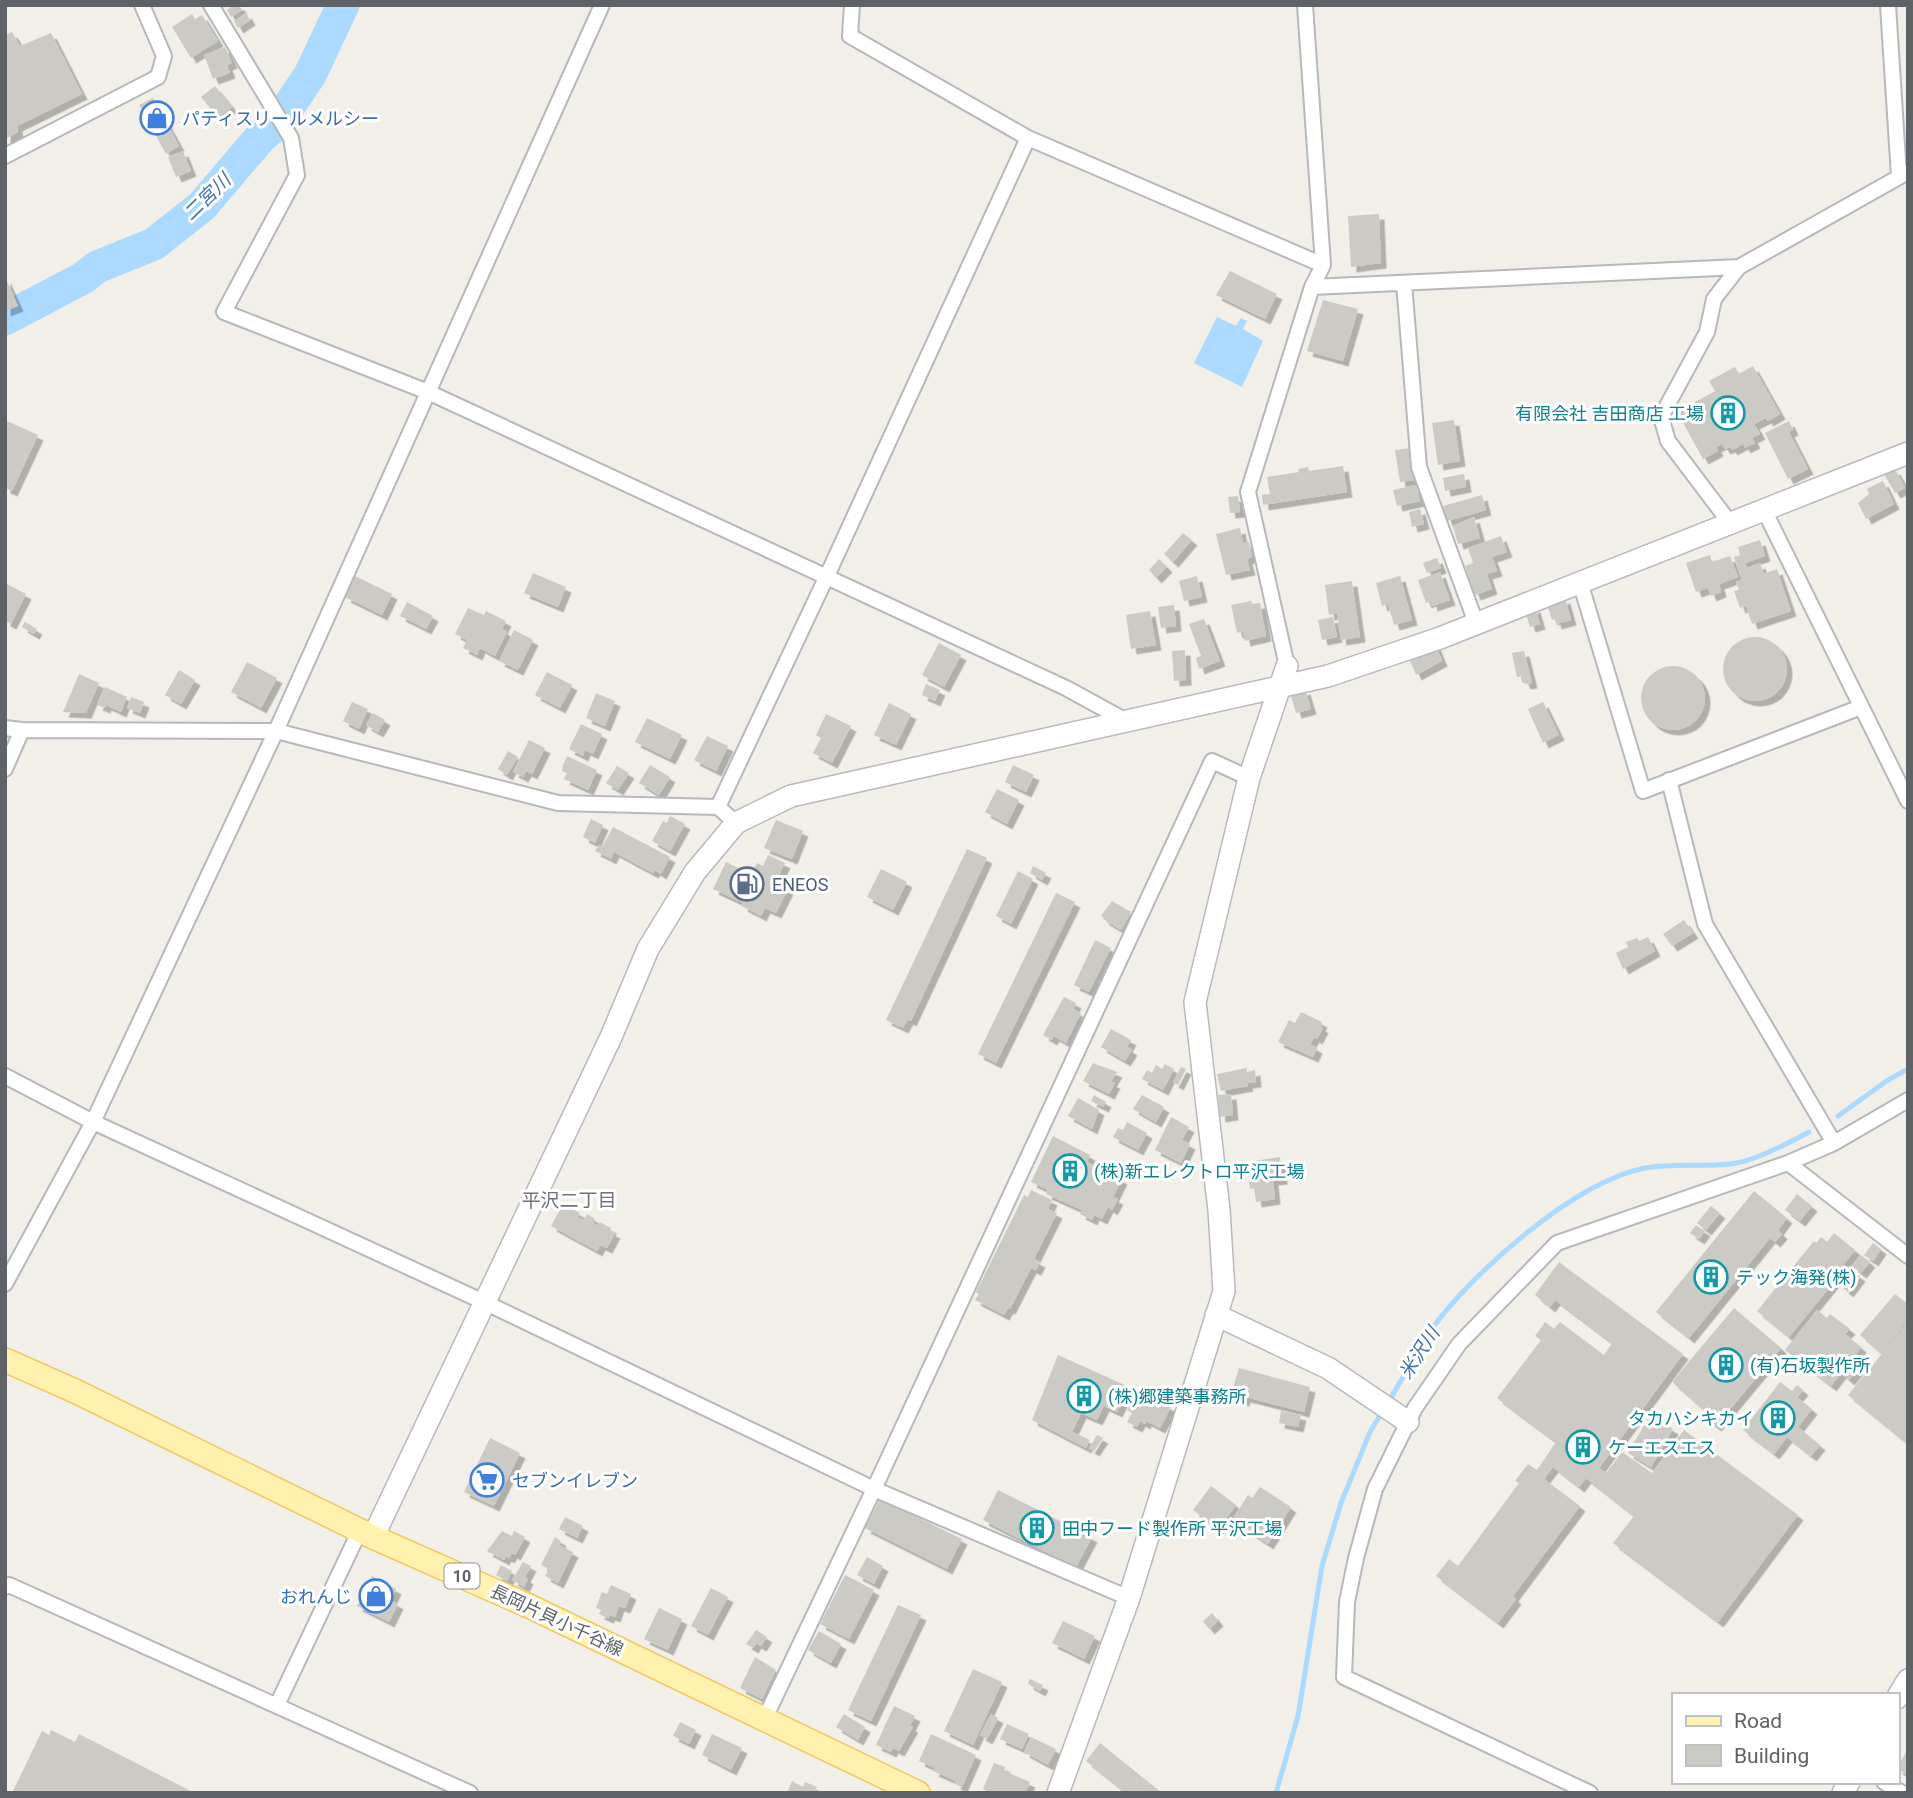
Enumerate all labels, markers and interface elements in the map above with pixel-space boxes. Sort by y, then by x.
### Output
shop icon: パティスリールメルシー [138,99,176,137]
place label: パティスリールメルシー [182,108,379,129]
water label: 二宮川 [179,168,237,225]
building icon: 有限会社 吉田商店 工場 [1709,394,1747,432]
place label: 有限会社 吉田商店 工場 [1515,403,1704,424]
fuel station icon: ENEOS [728,865,766,903]
place label: ENEOS [772,874,829,895]
building icon: (株)新エレクトロ平沢工場 [1051,1152,1089,1190]
place label: (株)新エレクトロ平沢工場 [1094,1161,1304,1183]
district label: 平沢二丁目 [521,1189,617,1212]
building icon: テック海発(株) [1692,1258,1730,1296]
place label: テック海発(株) [1736,1267,1856,1289]
water label: 米沢川 [1394,1321,1445,1383]
building icon: (有)石坂製作所 [1707,1346,1745,1384]
place label: (有)石坂製作所 [1750,1355,1870,1377]
building icon: (株)郷建築事務所 [1065,1377,1103,1415]
place label: (株)郷建築事務所 [1108,1386,1246,1408]
building icon: タカハシキカイ [1759,1399,1797,1437]
place label: タカハシキカイ [1628,1408,1754,1429]
building icon: ケーエスエス [1564,1428,1602,1466]
place label: ケーエスエス [1608,1437,1716,1458]
supermarket icon: セブンイレブン [468,1461,506,1499]
place label: セブンイレブン [512,1470,638,1491]
building icon: 田中フード製作所 平沢工場 [1018,1509,1056,1547]
place label: 田中フード製作所 平沢工場 [1062,1518,1282,1539]
road number: 10 [444,1564,480,1588]
shop icon: おれんじ [357,1577,395,1615]
street label: 長岡片貝小千谷線 [487,1580,627,1660]
place label: おれんじ [280,1586,352,1607]
legend [1672,1693,1899,1784]
text: Road [1734,1709,1782,1733]
text: Building [1734,1744,1809,1768]

